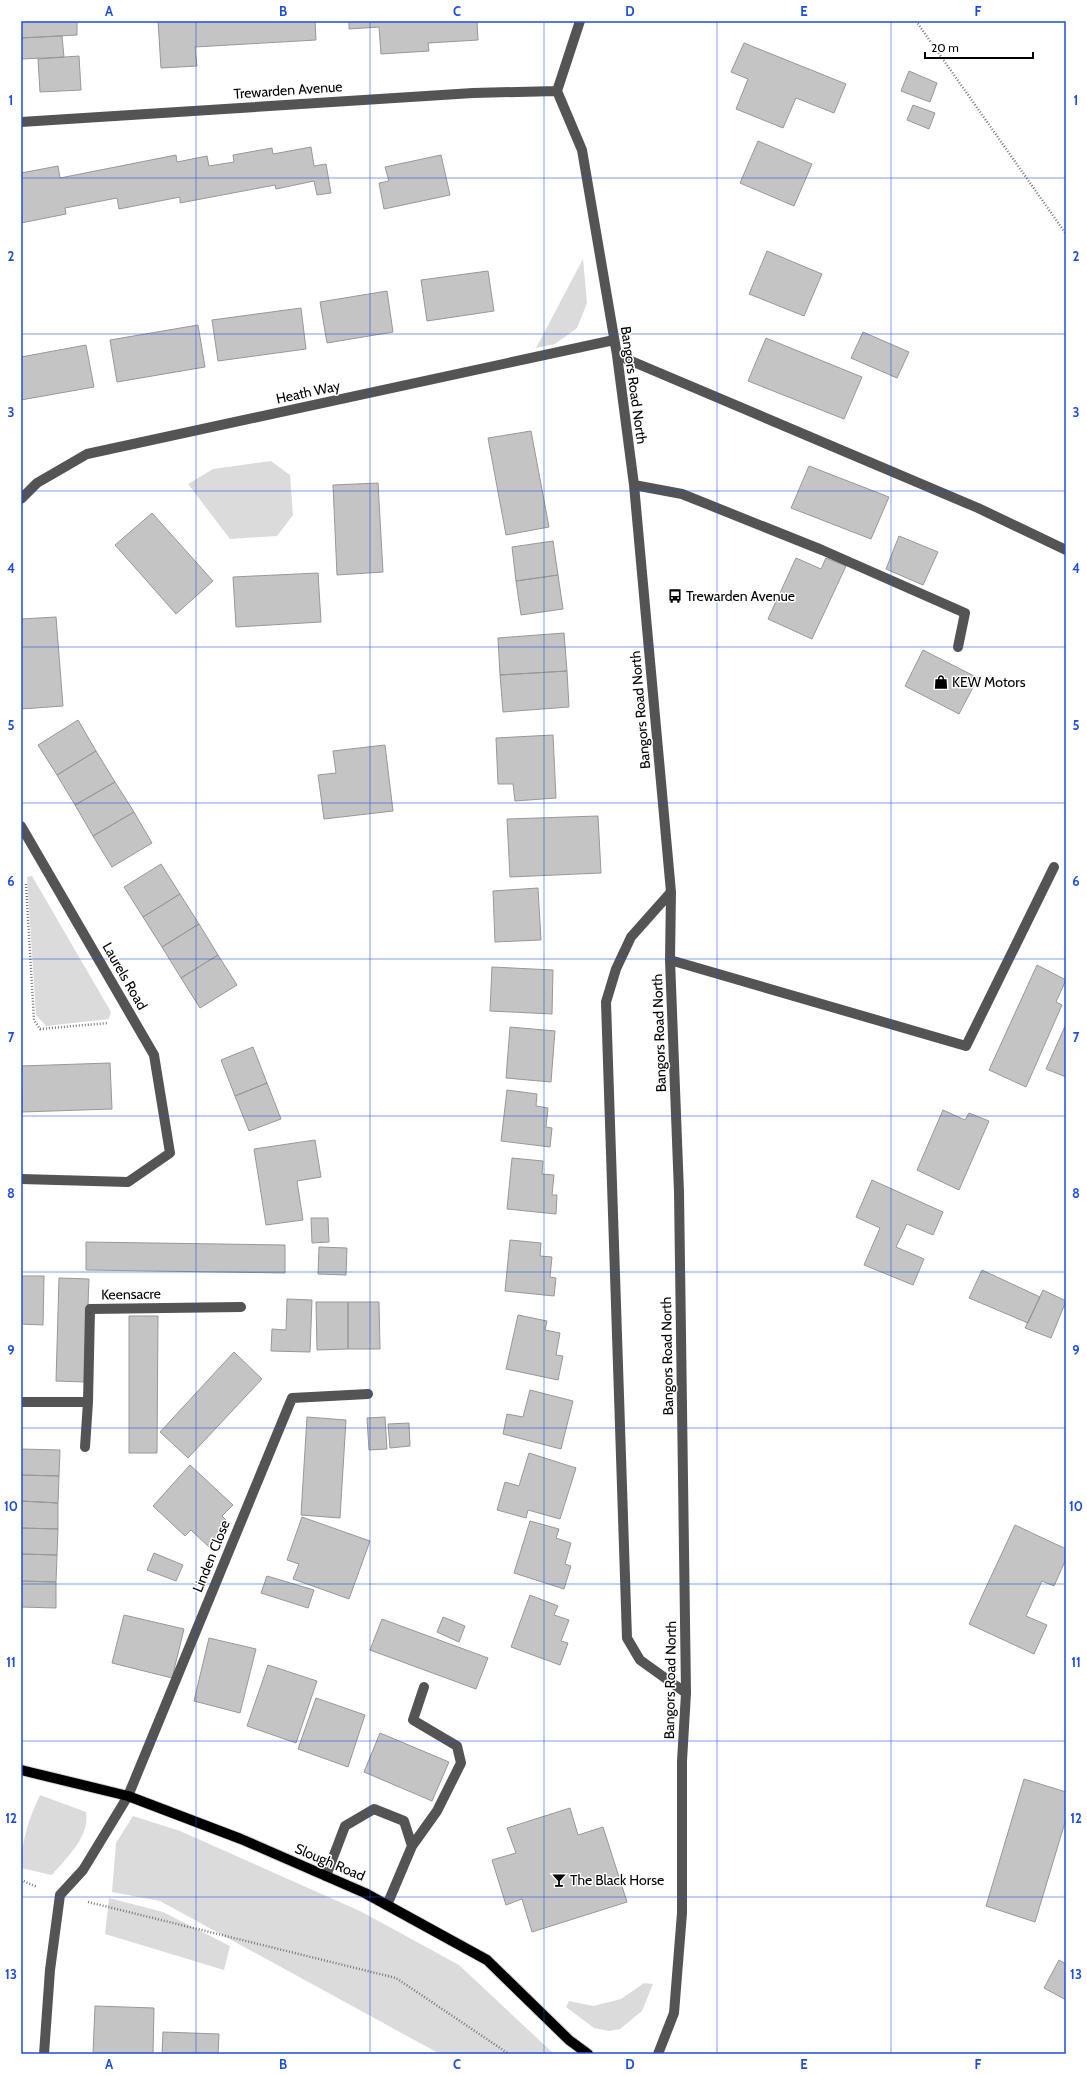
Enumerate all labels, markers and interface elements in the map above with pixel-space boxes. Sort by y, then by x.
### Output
text: A [105,3,114,19]
text: B [279,3,287,19]
text: C [453,3,461,19]
text: D [625,3,635,19]
text: E [800,3,808,19]
text: F [975,3,982,19]
scale bar [925,34,1033,60]
text: 20 m [931,40,959,55]
street label: Trewarden Avenue [233,77,343,103]
text: 1 [9,92,13,108]
text: 1 [1074,92,1078,108]
text: 2 [8,248,15,264]
text: 2 [1073,248,1080,264]
street label: Bangors Road North [617,325,651,445]
street label: Heath Way [274,376,342,408]
text: 3 [7,404,15,420]
text: 3 [1072,404,1080,420]
text: 4 [7,560,15,576]
text: 4 [1072,560,1080,576]
place label: Trewarden Avenue [686,587,795,605]
bus stop icon: Trewarden Avenue [667,588,683,604]
street label: Bangors Road North [626,650,654,770]
place label: KEW Motors [952,673,1026,691]
shop icon: KEW Motors [933,674,949,690]
text: 5 [8,717,15,733]
text: 5 [1073,717,1080,733]
text: 6 [7,873,15,889]
text: 6 [1072,873,1080,889]
street label: Laurels Road [98,939,152,1013]
street label: Bangors Road North [648,973,670,1093]
text: 7 [8,1029,15,1045]
text: 7 [1073,1029,1080,1045]
text: 8 [7,1185,15,1201]
text: 8 [1072,1185,1080,1201]
street label: Keensacre [101,1284,161,1304]
street label: Bangors Road North [657,1297,677,1415]
text: 9 [7,1342,15,1358]
text: 9 [1072,1342,1080,1358]
text: 10 [4,1498,18,1514]
text: 10 [1069,1498,1083,1514]
street label: Linden Close [188,1517,234,1595]
street label: Bangors Road North [660,1621,680,1739]
text: 11 [6,1654,16,1670]
text: 11 [1071,1654,1081,1670]
text: 12 [5,1810,17,1826]
text: 12 [1070,1810,1082,1826]
street label: Slough Road [292,1839,368,1885]
place label: The Black Horse [570,1871,664,1889]
bar icon: The Black Horse [551,1872,567,1888]
text: 13 [5,1966,17,1982]
text: 13 [1070,1966,1082,1982]
text: A [105,2056,114,2072]
text: B [279,2056,287,2072]
text: C [453,2056,461,2072]
text: D [625,2056,635,2072]
text: E [800,2056,808,2072]
text: F [975,2056,982,2072]

